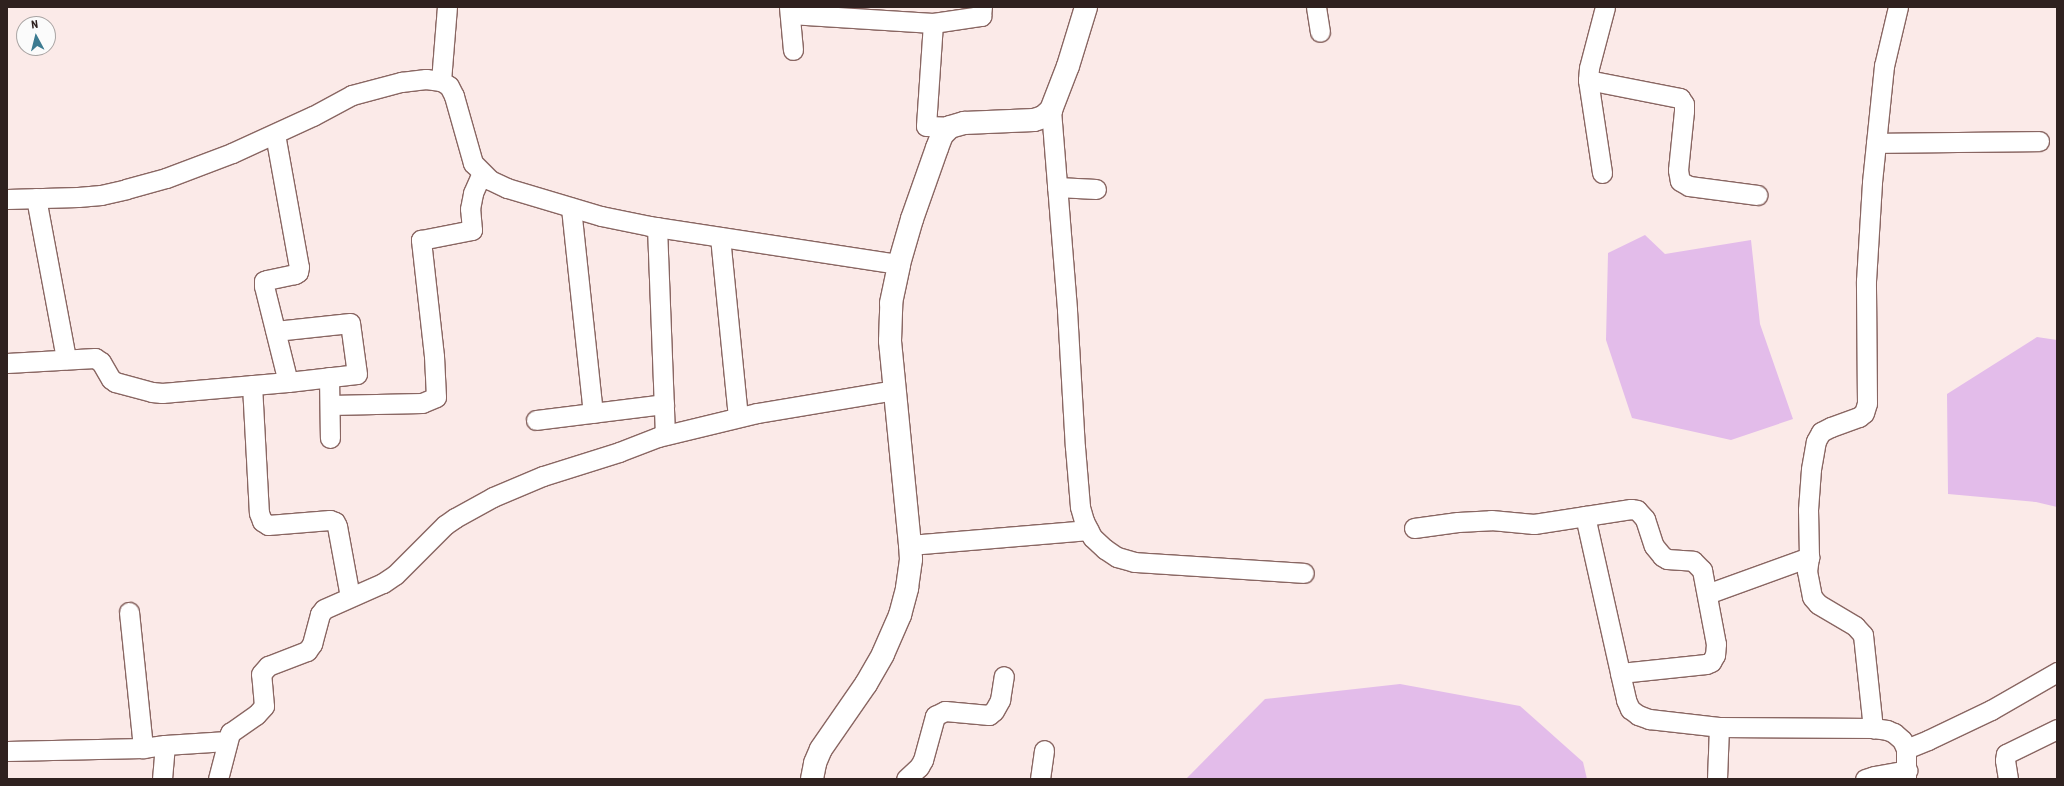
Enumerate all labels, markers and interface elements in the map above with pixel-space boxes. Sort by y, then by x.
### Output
north arrow [16,16,56,56]
text: N [30,18,39,31]

